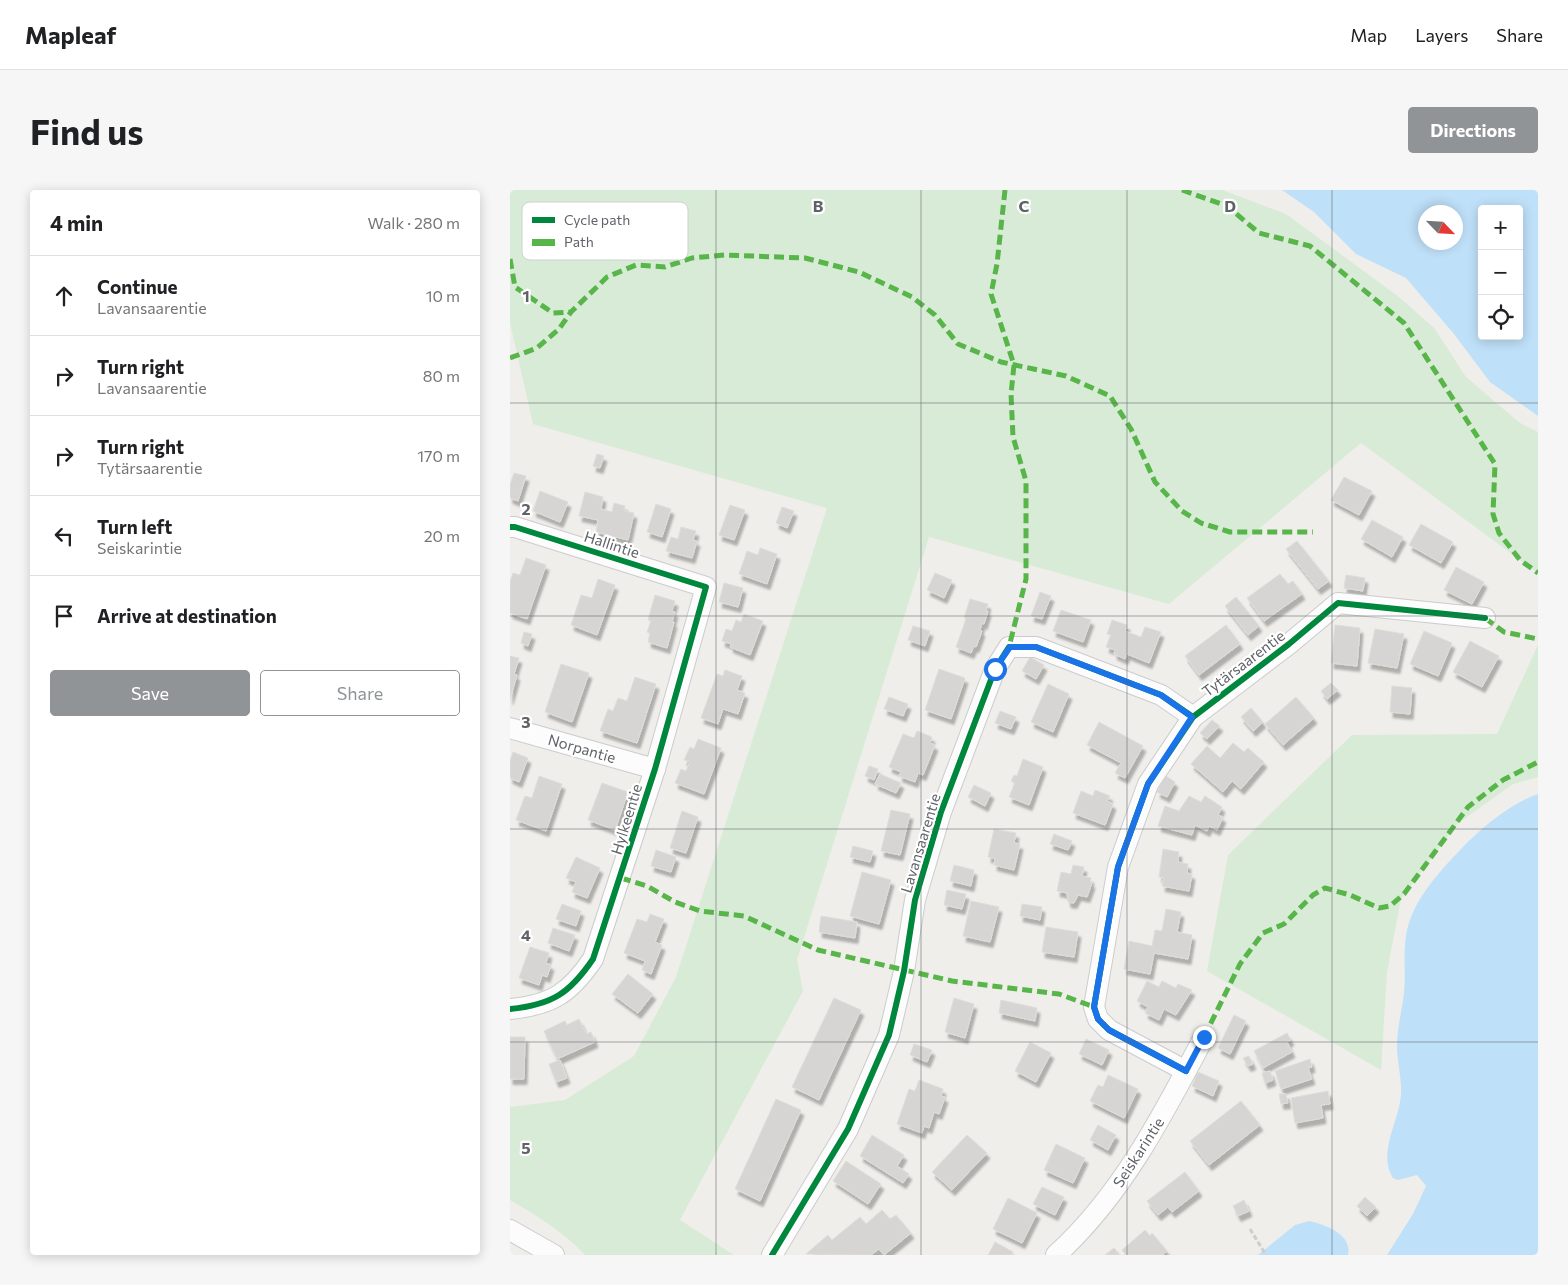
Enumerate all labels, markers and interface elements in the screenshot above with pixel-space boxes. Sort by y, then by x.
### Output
text: Mapleaf [25,20,116,49]
text: Map [1350,24,1387,46]
text: Layers [1415,24,1468,46]
text: Share [1496,24,1543,46]
button: Directions [1408,107,1538,153]
text: Find us [30,109,144,152]
text: B [813,196,824,215]
text: C [1019,196,1030,215]
text: D [1224,196,1236,215]
legend [522,202,688,260]
north arrow [1418,205,1463,250]
map controls [1478,205,1523,340]
button: + [1478,205,1523,250]
text: 4 min [50,210,103,235]
text: Cycle path [564,211,630,228]
text: Walk · 280 m [368,213,460,232]
text: Path [564,233,594,250]
button: − [1478,250,1523,295]
text: Continue [97,275,177,298]
icon: ahead [50,282,78,310]
text: 10 m [426,286,460,305]
text: 1 [522,286,530,305]
button: locate [1478,295,1523,340]
text: Lavansaarentie [97,298,207,317]
text: Turn right [97,355,184,378]
icon: right [50,362,78,390]
text: 80 m [423,366,460,385]
text: Lavansaarentie [97,378,207,397]
text: Turn right [97,435,184,458]
icon: right [50,442,78,470]
text: 170 m [417,446,460,465]
text: Tytärsaarentie [97,458,202,477]
text: 2 [521,499,531,518]
text: Turn left [97,515,172,538]
icon: left [50,522,78,550]
text: 20 m [424,526,460,545]
street label: Hallintie [582,527,642,561]
text: Seiskarintie [97,538,182,557]
icon: arrive [50,602,78,630]
text: Arrive at destination [97,604,277,627]
street label: Tytärsaarentie [1198,626,1288,700]
route start [984,658,1007,681]
button: Save [50,670,250,716]
button: Share [260,670,460,716]
text: 3 [521,712,531,731]
street label: Norpantie [546,730,618,766]
street label: Hylkeentie [607,781,645,857]
street label: Lavansaarentie [896,791,944,895]
text: 4 [521,925,531,944]
route end [1193,1026,1216,1049]
street label: Seiskarintie [1109,1114,1167,1190]
text: 5 [521,1138,531,1157]

